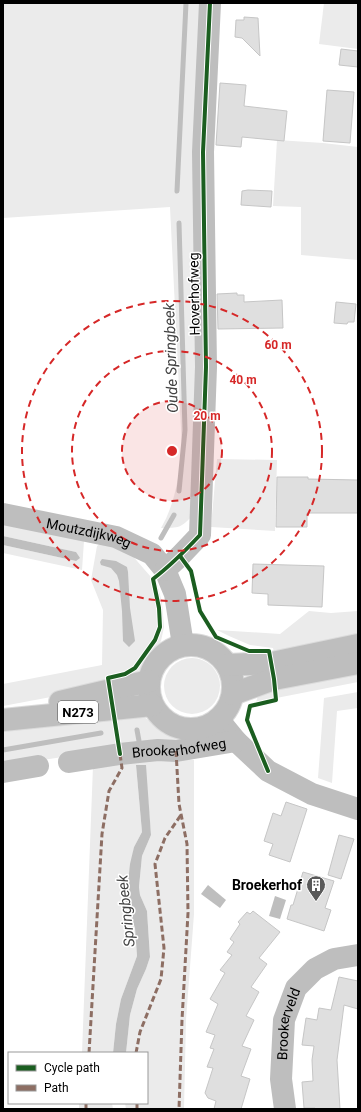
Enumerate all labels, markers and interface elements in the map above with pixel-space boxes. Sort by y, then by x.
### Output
street label: Hoverhofweg [185,252,203,336]
water label: Oude Springbeek [160,302,182,413]
text: 60 m [264,338,292,352]
text: 40 m [229,373,257,387]
text: 20 m [193,409,221,423]
centre of rings [165,444,179,458]
street label: Moutzdijkweg [45,515,134,551]
road number: N273 [58,701,98,723]
street label: Brookerhofweg [131,735,227,761]
water label: Springbeek [113,873,139,948]
building icon: Broekerhof [305,874,327,902]
place label: Broekerhof [232,877,303,893]
street label: Brookerveld [274,986,303,1061]
legend [8,1052,148,1104]
text: Cycle path [44,1061,100,1075]
text: Path [44,1081,69,1095]

